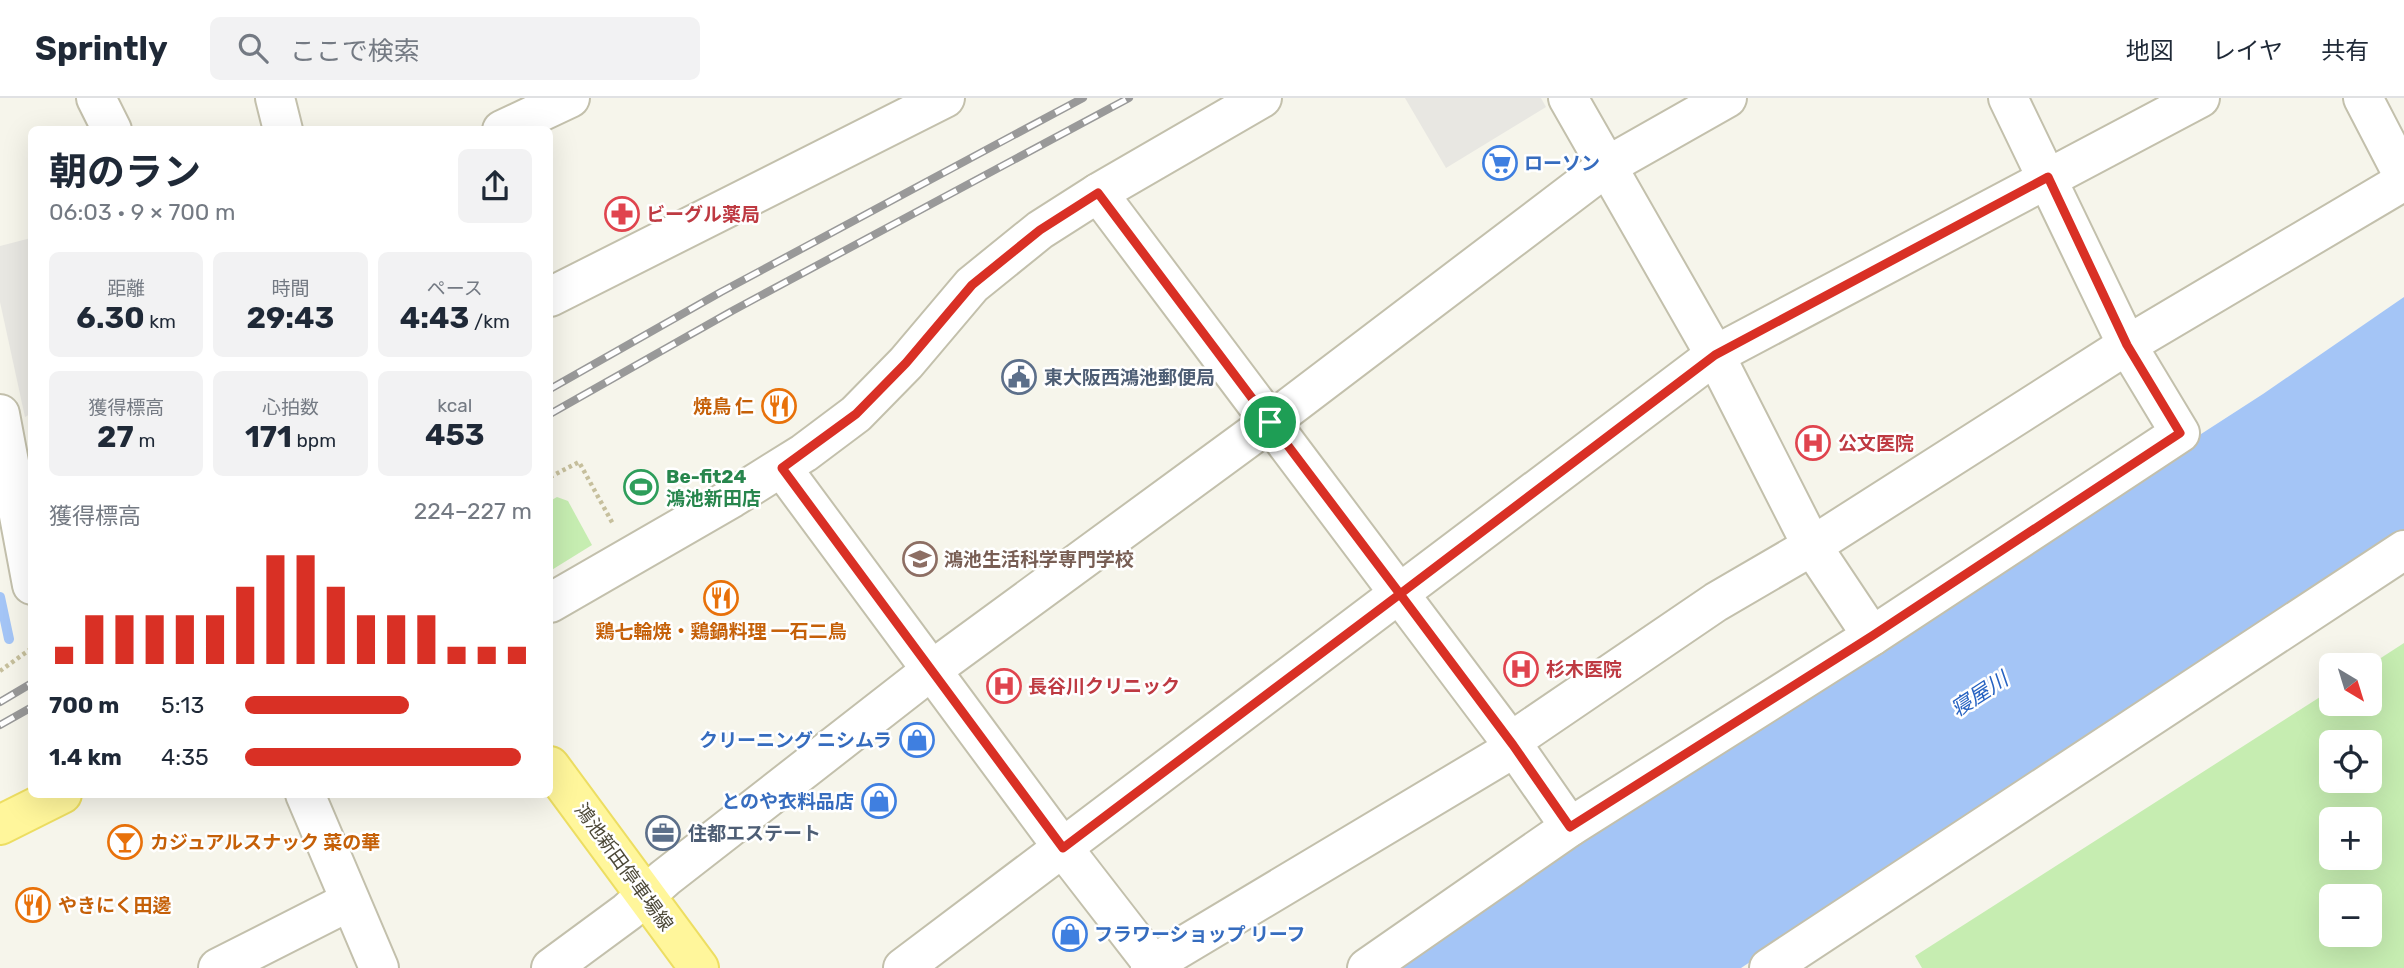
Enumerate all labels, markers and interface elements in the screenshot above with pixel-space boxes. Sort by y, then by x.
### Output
search box [210,17,700,80]
text: Sprintly [35,29,168,68]
icon: search [234,29,272,67]
text: ここで検索 [290,36,420,67]
text: 地図 [2126,37,2174,65]
text: レイヤ [2212,37,2283,65]
text: 共有 [2321,37,2369,65]
supermarket icon: ローソン [1481,144,1519,182]
text: 朝のラン [49,149,201,195]
button: share [458,149,532,223]
place label: ローソン [1524,152,1600,175]
pharmacy icon: ビーグル薬局 [603,195,641,233]
text: 06:03 · 9 × 700 m [49,198,236,226]
place label: ビーグル薬局 [646,203,760,226]
text: 距離 [107,277,145,300]
text: 時間 [271,277,310,300]
text: ペース [427,277,483,300]
text: 6.30 [76,300,145,336]
text: 29:43 [247,300,334,336]
text: 4:43 [400,300,469,336]
text: km [145,310,176,333]
text: /km [469,310,510,333]
public building icon: 東大阪西鴻池郵便局 [1000,358,1038,396]
place label: 東大阪西鴻池郵便局 [1044,366,1215,389]
restaurant icon: 焼鳥 仁 [760,387,798,425]
pin [1240,392,1300,452]
text: kcal [437,394,472,417]
place label: 焼鳥 仁 [693,395,754,418]
text: 獲得標高 [88,396,164,419]
text: 心拍数 [262,396,319,419]
icon: arrive [1251,403,1289,441]
text: 453 [425,417,485,453]
text: 27 [97,419,134,455]
text: 171 [245,419,292,455]
hospital icon: 公文医院 [1794,424,1832,462]
text: m [134,429,155,452]
text: bpm [292,429,336,452]
place label: 公文医院 [1838,432,1914,455]
place label: Be-fit24 鴻池新田店 [666,465,761,510]
sports icon: Be-fit24 鴻池新田店 [622,468,660,506]
text: 224–227 m [414,497,532,525]
text: 獲得標高 [49,502,141,530]
school or university icon: 鴻池生活科学専門学校 [901,540,939,578]
place label: 鴻池生活科学専門学校 [944,548,1134,571]
restaurant icon: 鶏七輪焼・鶏鍋料理 一石二鳥 [702,579,740,617]
place label: 鶏七輪焼・鶏鍋料理 一石二鳥 [595,620,847,643]
hospital icon: 杉木医院 [1502,650,1540,688]
north arrow [2319,653,2382,716]
map controls [2319,653,2382,947]
place label: 杉木医院 [1546,658,1622,681]
water label: 寝屋川 [1946,665,2014,722]
hospital icon: 長谷川クリニック [985,667,1023,705]
place label: 長谷川クリニック [1028,675,1180,698]
text: 700 m [49,691,119,719]
text: 5:13 [161,691,204,719]
shop icon: クリーニング ニシムラ [898,721,936,759]
place label: クリーニング ニシムラ [699,729,892,752]
button: locate [2319,730,2382,793]
text: 1.4 km [49,743,122,771]
text: 4:35 [161,743,209,771]
shop icon: とのや衣料品店 [860,782,898,820]
place label: とのや衣料品店 [721,790,854,813]
street label: 鴻池新田停車場線 [570,799,678,935]
button: + [2319,807,2382,870]
office icon: 住都エステート [644,814,682,852]
place label: 住都エステート [688,822,821,845]
bar icon: カジュアルスナック 菜の華 [106,823,144,861]
place label: カジュアルスナック 菜の華 [150,831,380,854]
button: − [2319,884,2382,947]
restaurant icon: やきにく田邊 [14,886,52,924]
place label: やきにく田邊 [58,894,172,917]
shop icon: フラワーショップ リーフ [1051,915,1089,953]
place label: フラワーショップ リーフ [1094,923,1306,946]

